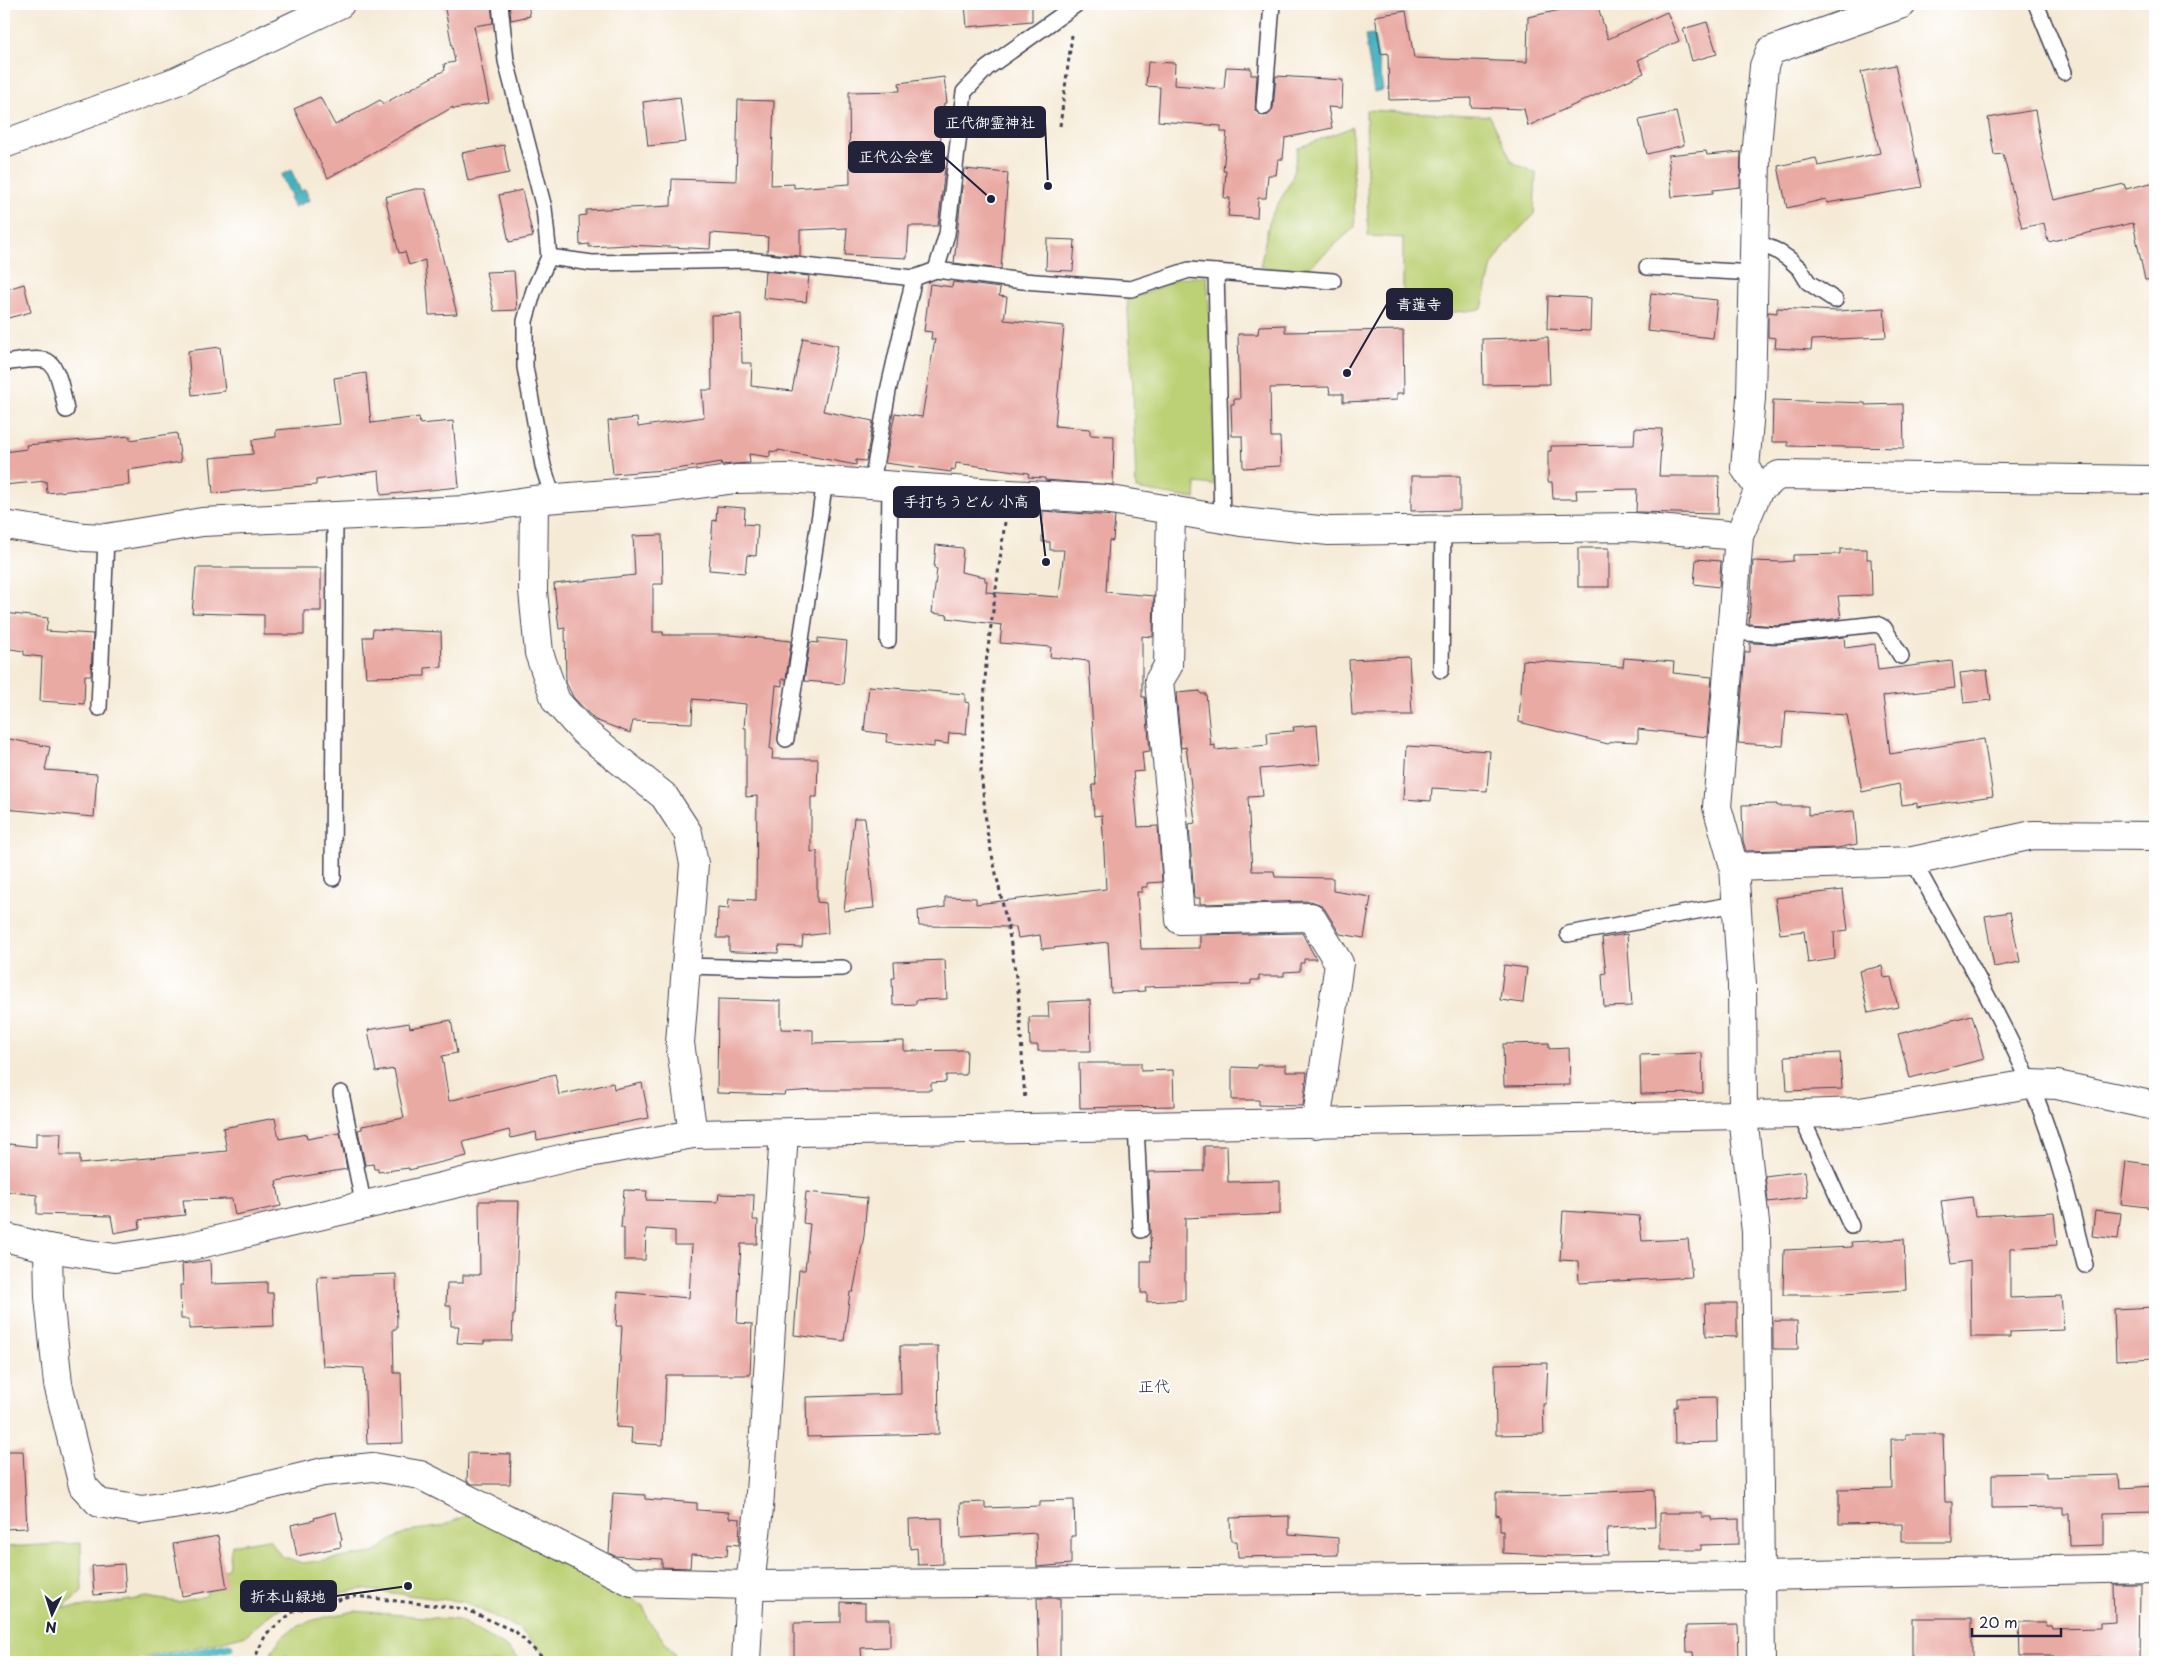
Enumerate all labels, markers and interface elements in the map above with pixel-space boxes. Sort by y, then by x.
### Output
callout: 正代御霊神社 [935,107,1045,137]
text: 正代御霊神社 [945,110,1035,133]
callout: 正代公会堂 [849,142,944,172]
text: 正代公会堂 [858,144,934,167]
callout: 青蓮寺 [1387,289,1452,319]
text: 青蓮寺 [1396,292,1442,315]
callout: 手打ちうどん 小高 [894,487,1039,517]
text: 手打ちうどん 小高 [903,489,1029,512]
district label: 正代 [1138,1373,1170,1397]
callout: 折本山緑地 [241,1581,336,1611]
text: 折本山緑地 [250,1584,326,1607]
north arrow [28,1588,78,1638]
scale bar [1972,1606,2060,1638]
text: 20 m [1979,1610,2018,1633]
text: N [45,1617,57,1638]

